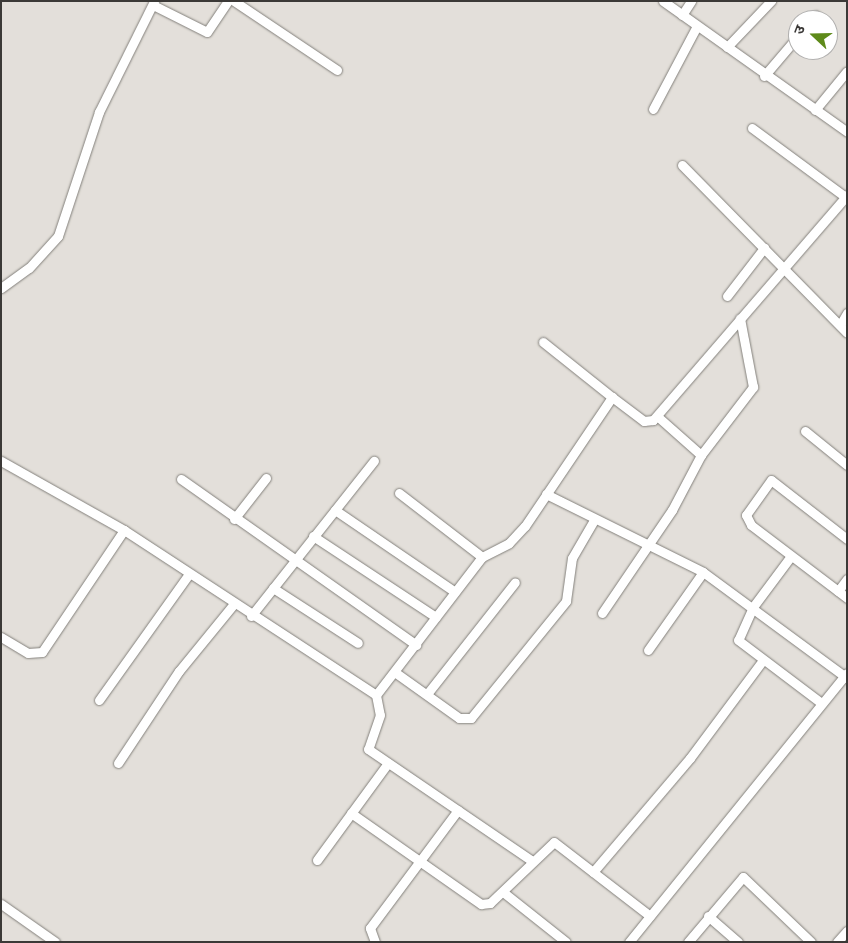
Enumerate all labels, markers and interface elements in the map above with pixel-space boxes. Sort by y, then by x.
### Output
north arrow [788,10,838,60]
text: उ [790,23,809,37]

